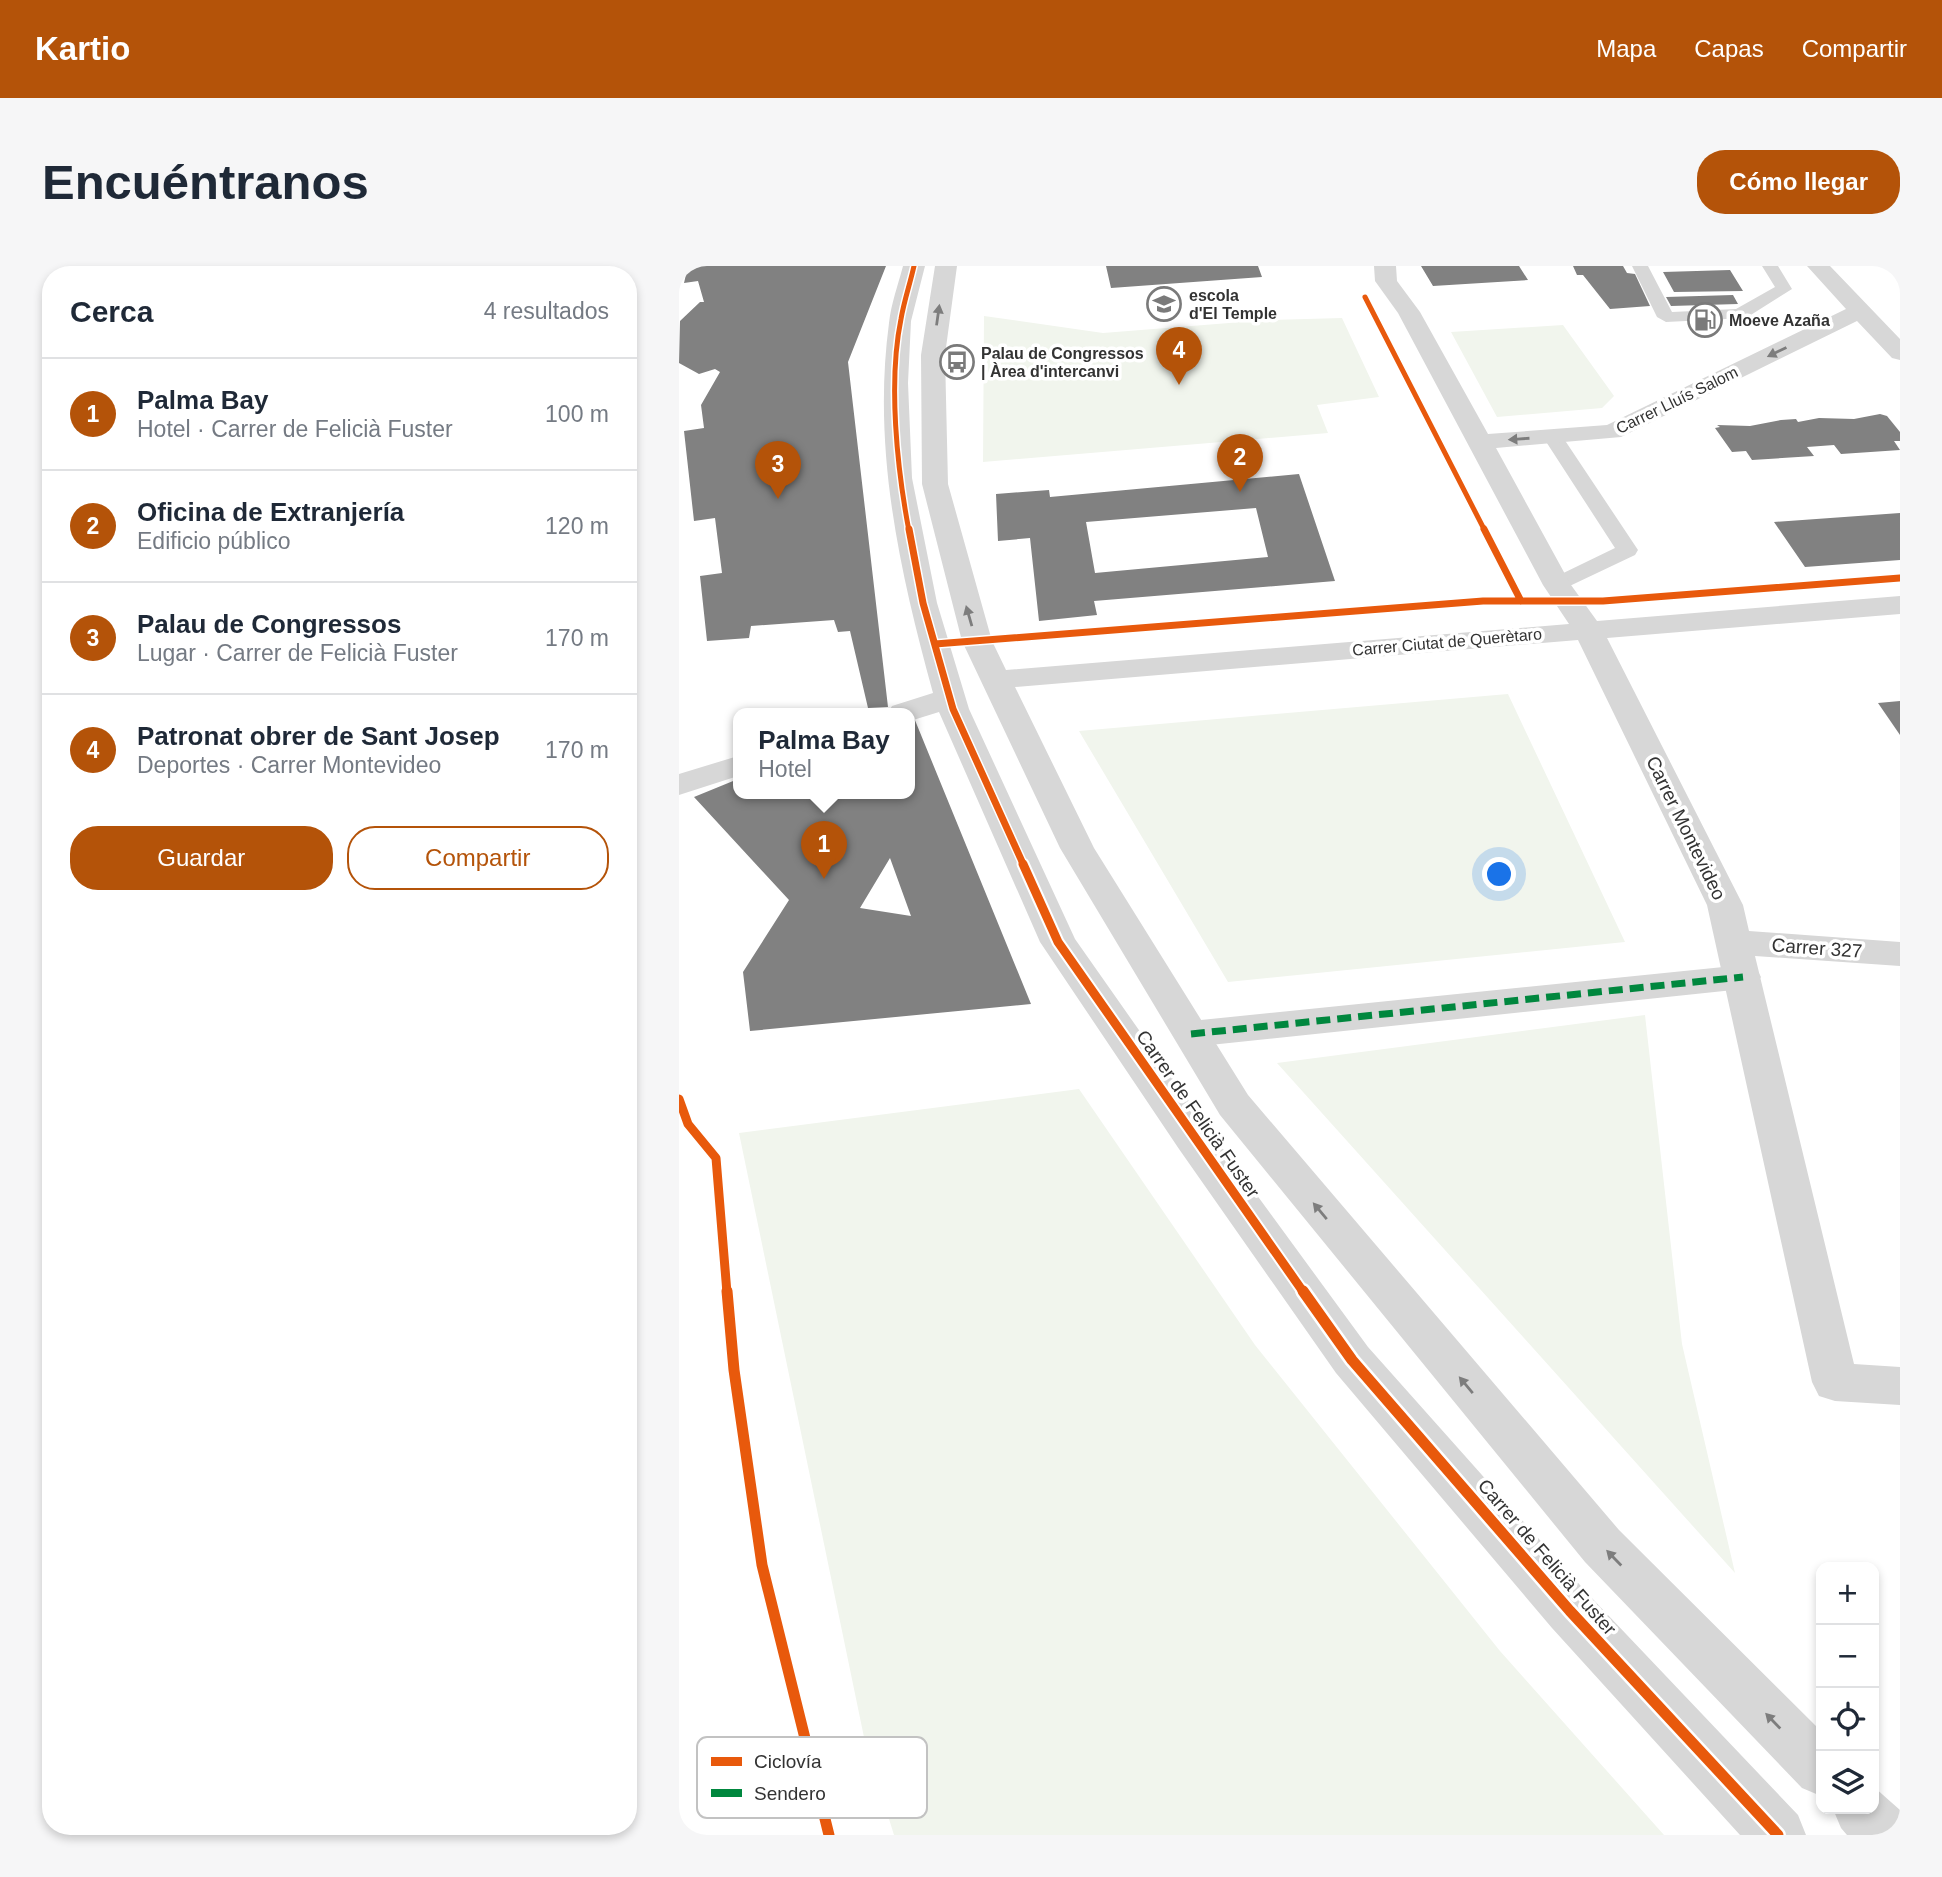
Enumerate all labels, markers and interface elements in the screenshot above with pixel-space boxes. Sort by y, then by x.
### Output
text: Kartio [35,30,130,67]
text: Mapa [1596,35,1656,62]
text: Capas [1694,35,1764,62]
text: Compartir [1802,35,1907,62]
button: Cómo llegar [1697,150,1900,214]
text: Encuéntranos [42,155,369,209]
school or university icon: escola d'El Temple [1145,285,1183,323]
place label: escola d'El Temple [1189,287,1277,322]
text: Cerca [70,295,153,328]
text: 4 resultados [484,298,609,324]
fuel station icon: Moeve Azaña [1686,301,1724,339]
one-way arrow [932,304,943,326]
place label: Moeve Azaña [1729,312,1830,329]
pin: 4 [1156,327,1202,385]
bus stop icon: Palau de Congressos | Àrea d'intercanvi [938,343,976,381]
place label: Palau de Congressos | Àrea d'intercanvi [981,345,1144,380]
one-way arrow [1767,346,1787,357]
street label: Carrer Lluís Salom [1613,363,1741,437]
text: Palma Bay [137,385,269,415]
text: 1 [87,401,99,427]
text: 100 m [545,401,609,427]
text: Hotel · Carrer de Felicià Fuster [137,416,453,442]
pin: 2 [1217,434,1263,492]
one-way arrow [1508,434,1530,445]
pin: 3 [755,441,801,499]
text: Oficina de Extranjería [137,497,404,527]
text: 2 [87,513,99,539]
text: 120 m [545,513,609,539]
text: Edificio público [137,528,290,554]
one-way arrow [964,606,974,627]
text: Palau de Congressos [137,609,401,639]
text: 3 [87,625,99,651]
text: 170 m [545,625,609,651]
street label: Carrer Ciutat de Querètaro [1351,625,1543,659]
text: Lugar · Carrer de Felicià Fuster [137,640,458,666]
popup [733,708,915,799]
text: Patronat obrer de Sant Josep [137,721,500,751]
text: Palma Bay [758,725,890,755]
text: 4 [87,737,99,763]
text: 170 m [545,737,609,763]
text: Deportes · Carrer Montevideo [137,752,441,778]
street label: Carrer Montevideo [1642,753,1730,903]
text: Hotel [758,756,812,782]
pin: 1 [801,821,847,879]
button: Guardar [70,826,333,890]
button: Compartir [347,826,609,890]
your location [1482,857,1516,891]
street label: Carrer 327 [1771,934,1863,962]
street label: Carrer de Felicià Fuster [1132,1026,1264,1202]
one-way arrow [1313,1203,1328,1220]
one-way arrow [1459,1377,1474,1395]
street label: Carrer de Felicià Fuster [1474,1475,1621,1640]
one-way arrow [1606,1551,1623,1567]
map controls [1816,1562,1879,1814]
button: + [1816,1562,1879,1625]
button: − [1816,1625,1879,1688]
button: locate [1816,1688,1879,1751]
one-way arrow [1765,1712,1782,1729]
legend [697,1737,927,1818]
text: Ciclovía [754,1751,822,1772]
button: layers [1816,1751,1879,1814]
text: Sendero [754,1783,826,1804]

